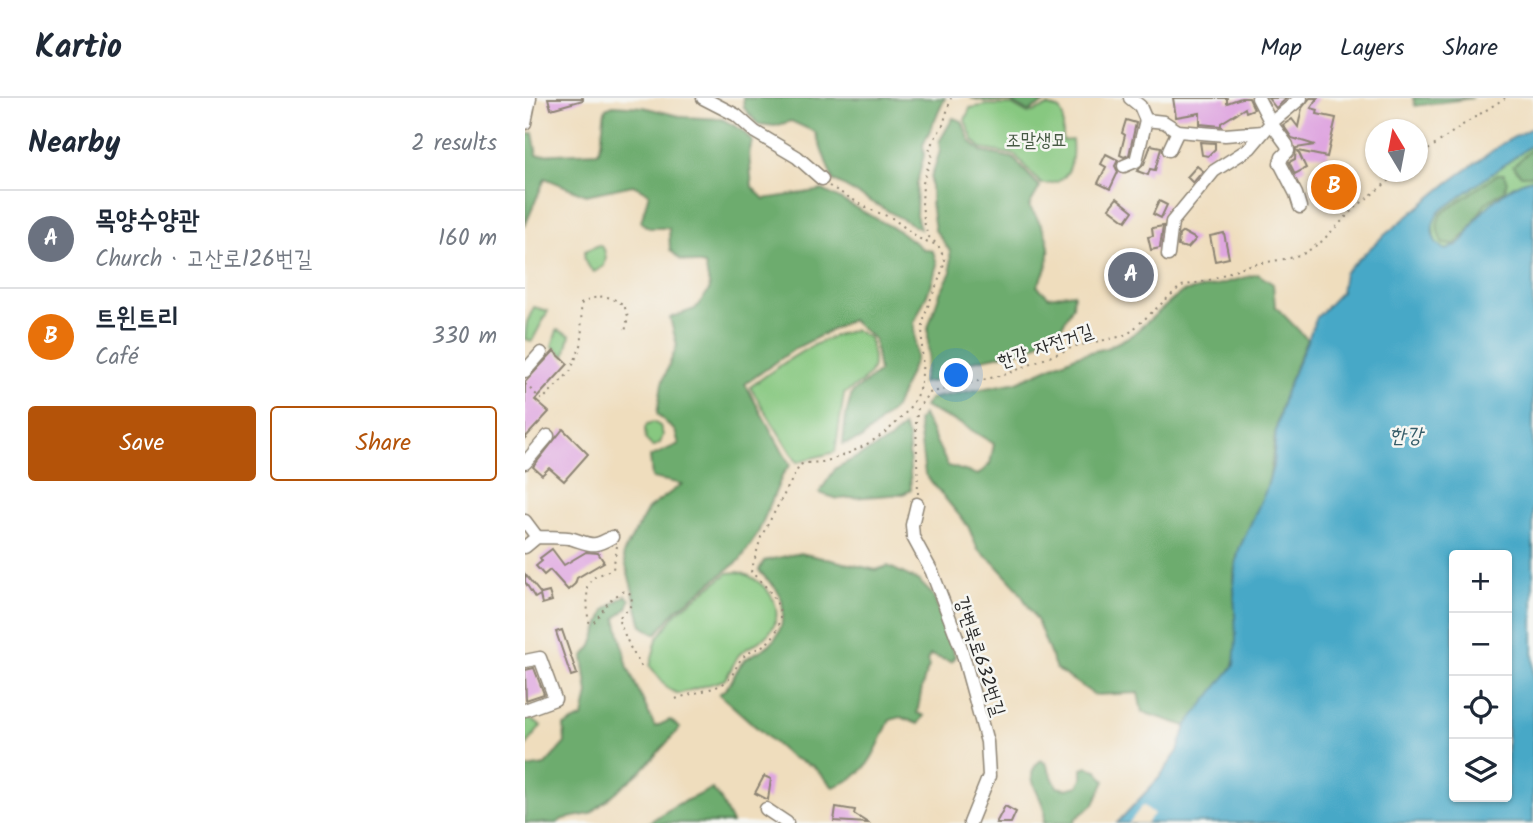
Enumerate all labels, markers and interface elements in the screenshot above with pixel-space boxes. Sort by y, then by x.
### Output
text: Kartio [35,22,122,75]
text: Map [1260,29,1302,68]
text: Layers [1340,29,1404,68]
text: Share [1442,29,1498,68]
north arrow [1365,119,1428,182]
text: Nearby [28,120,120,168]
text: 2 results [411,126,497,162]
park label: 조말생묘 [1005,126,1067,156]
pin: B [1311,161,1357,213]
text: 목양수양관 [95,200,200,242]
text: A [44,221,58,257]
text: 160 m [438,221,497,257]
text: Church · 고산로126번길 [95,242,312,278]
pin: A [1108,249,1154,301]
text: 트윈트리 [95,298,179,340]
street label: 한강 자전거길 [994,317,1098,377]
text: B [44,319,58,355]
text: 330 m [432,319,497,355]
text: Café [95,340,138,376]
your location [939,358,973,392]
button: Save [28,406,256,481]
button: Share [270,406,497,481]
water label: 한강 [1389,420,1425,453]
map controls [1449,550,1512,802]
button: + [1449,550,1512,613]
street label: 강변북로632번길 [946,593,1013,720]
button: − [1449,613,1512,676]
button: locate [1449,676,1512,739]
button: layers [1449,739,1512,802]

